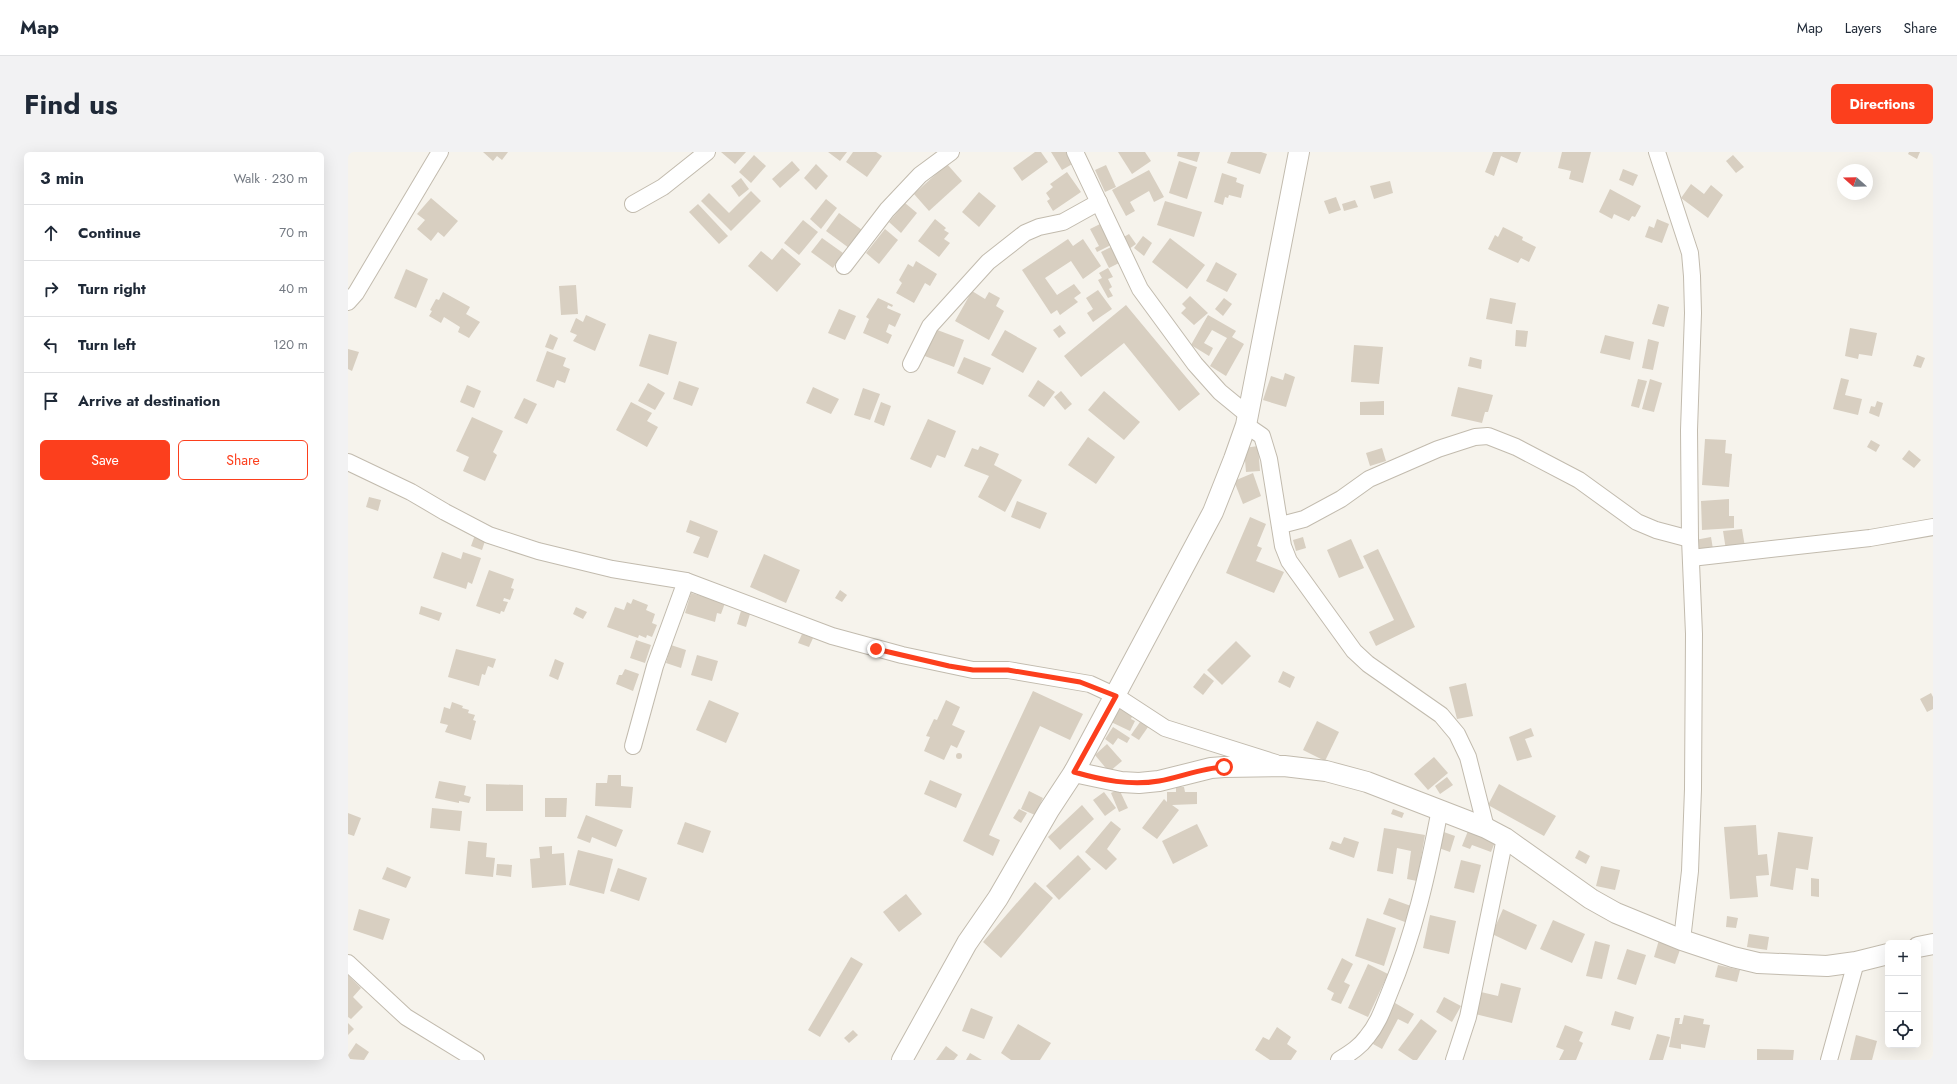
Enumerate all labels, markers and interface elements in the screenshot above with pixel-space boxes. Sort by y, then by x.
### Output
text: Map [20,14,59,41]
text: Map [1797,18,1823,38]
text: Layers [1845,18,1881,38]
text: Share [1903,18,1937,38]
text: Find us [24,84,118,125]
button: Directions [1831,84,1933,124]
north arrow [1837,164,1873,200]
text: 3 min [40,166,84,190]
text: Walk · 230 m [233,169,308,188]
icon: ahead [40,222,62,244]
text: Continue [78,222,141,244]
text: 70 m [279,223,308,242]
icon: right [40,278,62,300]
text: Turn right [78,278,146,300]
text: 40 m [279,279,308,298]
icon: left [40,334,62,356]
text: Turn left [78,334,136,356]
text: 120 m [273,335,308,354]
icon: arrive [40,390,62,412]
text: Arrive at destination [78,390,220,412]
button: Save [40,440,170,480]
button: Share [178,440,308,480]
route end [867,640,885,658]
route start [1215,758,1233,776]
map controls [1885,940,1921,1048]
button: + [1885,940,1921,976]
button: − [1885,976,1921,1012]
button: locate [1885,1012,1921,1048]

